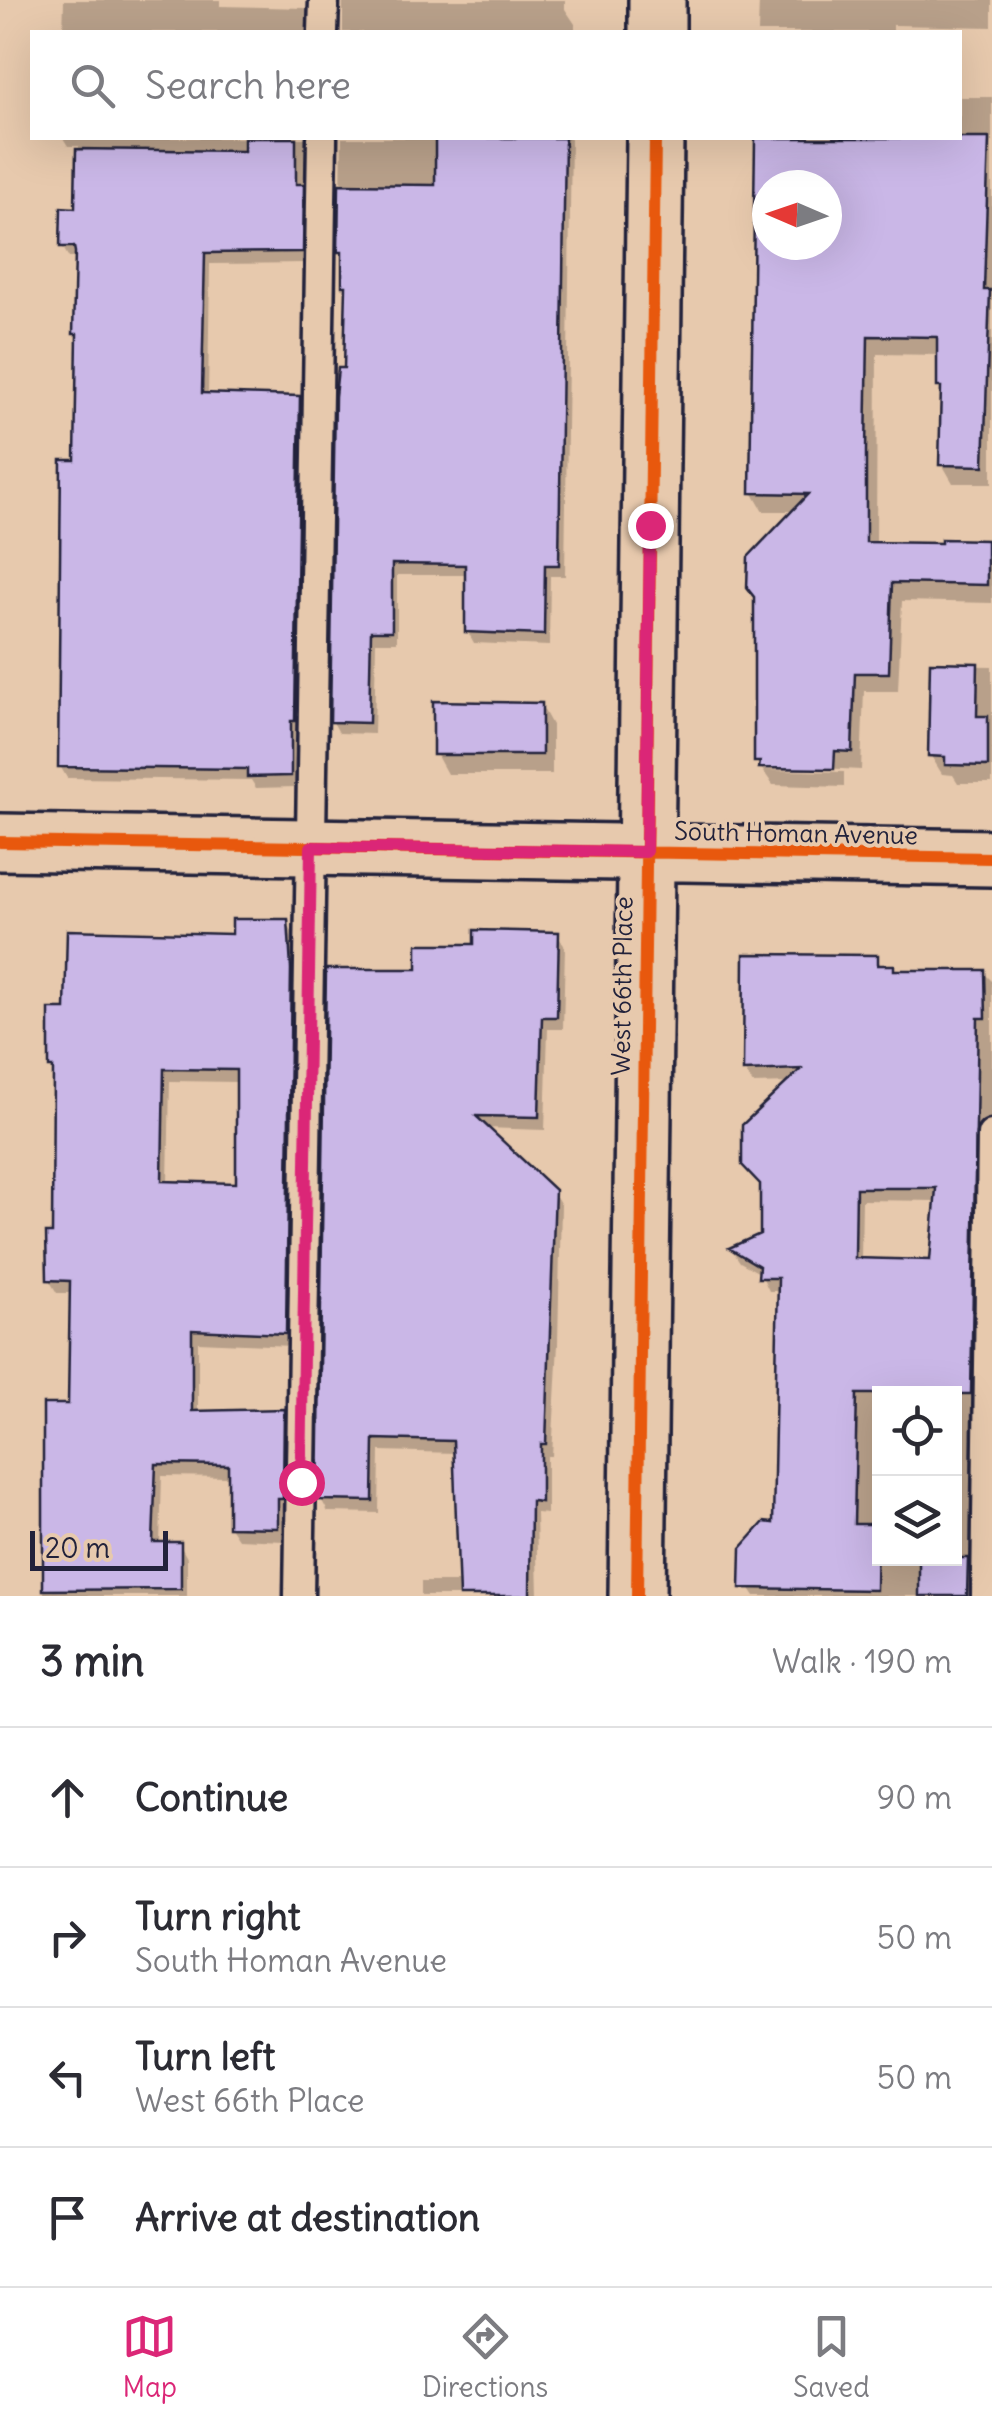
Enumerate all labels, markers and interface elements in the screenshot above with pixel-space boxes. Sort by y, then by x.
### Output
search box [30,30,962,140]
icon: search [65,58,120,113]
text: Search here [145,62,351,109]
north arrow [752,170,842,260]
route end [628,503,674,549]
street label: South Homan Avenue [674,815,918,851]
street label: West 66th Place [604,896,640,1076]
map controls [872,1386,962,1566]
button: locate [872,1386,962,1476]
route start [279,1460,325,1506]
button: layers [872,1476,962,1566]
scale bar [30,1526,168,1570]
text: 20 m [45,1530,110,1566]
text: 3 min [40,1635,144,1687]
text: Walk · 190 m [772,1641,952,1682]
icon: ahead [40,1770,95,1825]
text: Continue [135,1774,288,1821]
text: 90 m [877,1777,952,1818]
text: Turn right [135,1893,301,1940]
icon: right [40,1910,95,1965]
text: 50 m [877,1917,952,1958]
text: South Homan Avenue [135,1940,447,1981]
text: Turn left [135,2033,275,2080]
icon: left [40,2050,95,2105]
text: 50 m [877,2057,952,2098]
text: West 66th Place [135,2080,364,2121]
icon: arrive [40,2190,95,2245]
text: Arrive at destination [135,2194,480,2241]
tab: Map [122,2309,177,2405]
tab: Directions [422,2309,548,2405]
tab: Saved [793,2309,870,2405]

